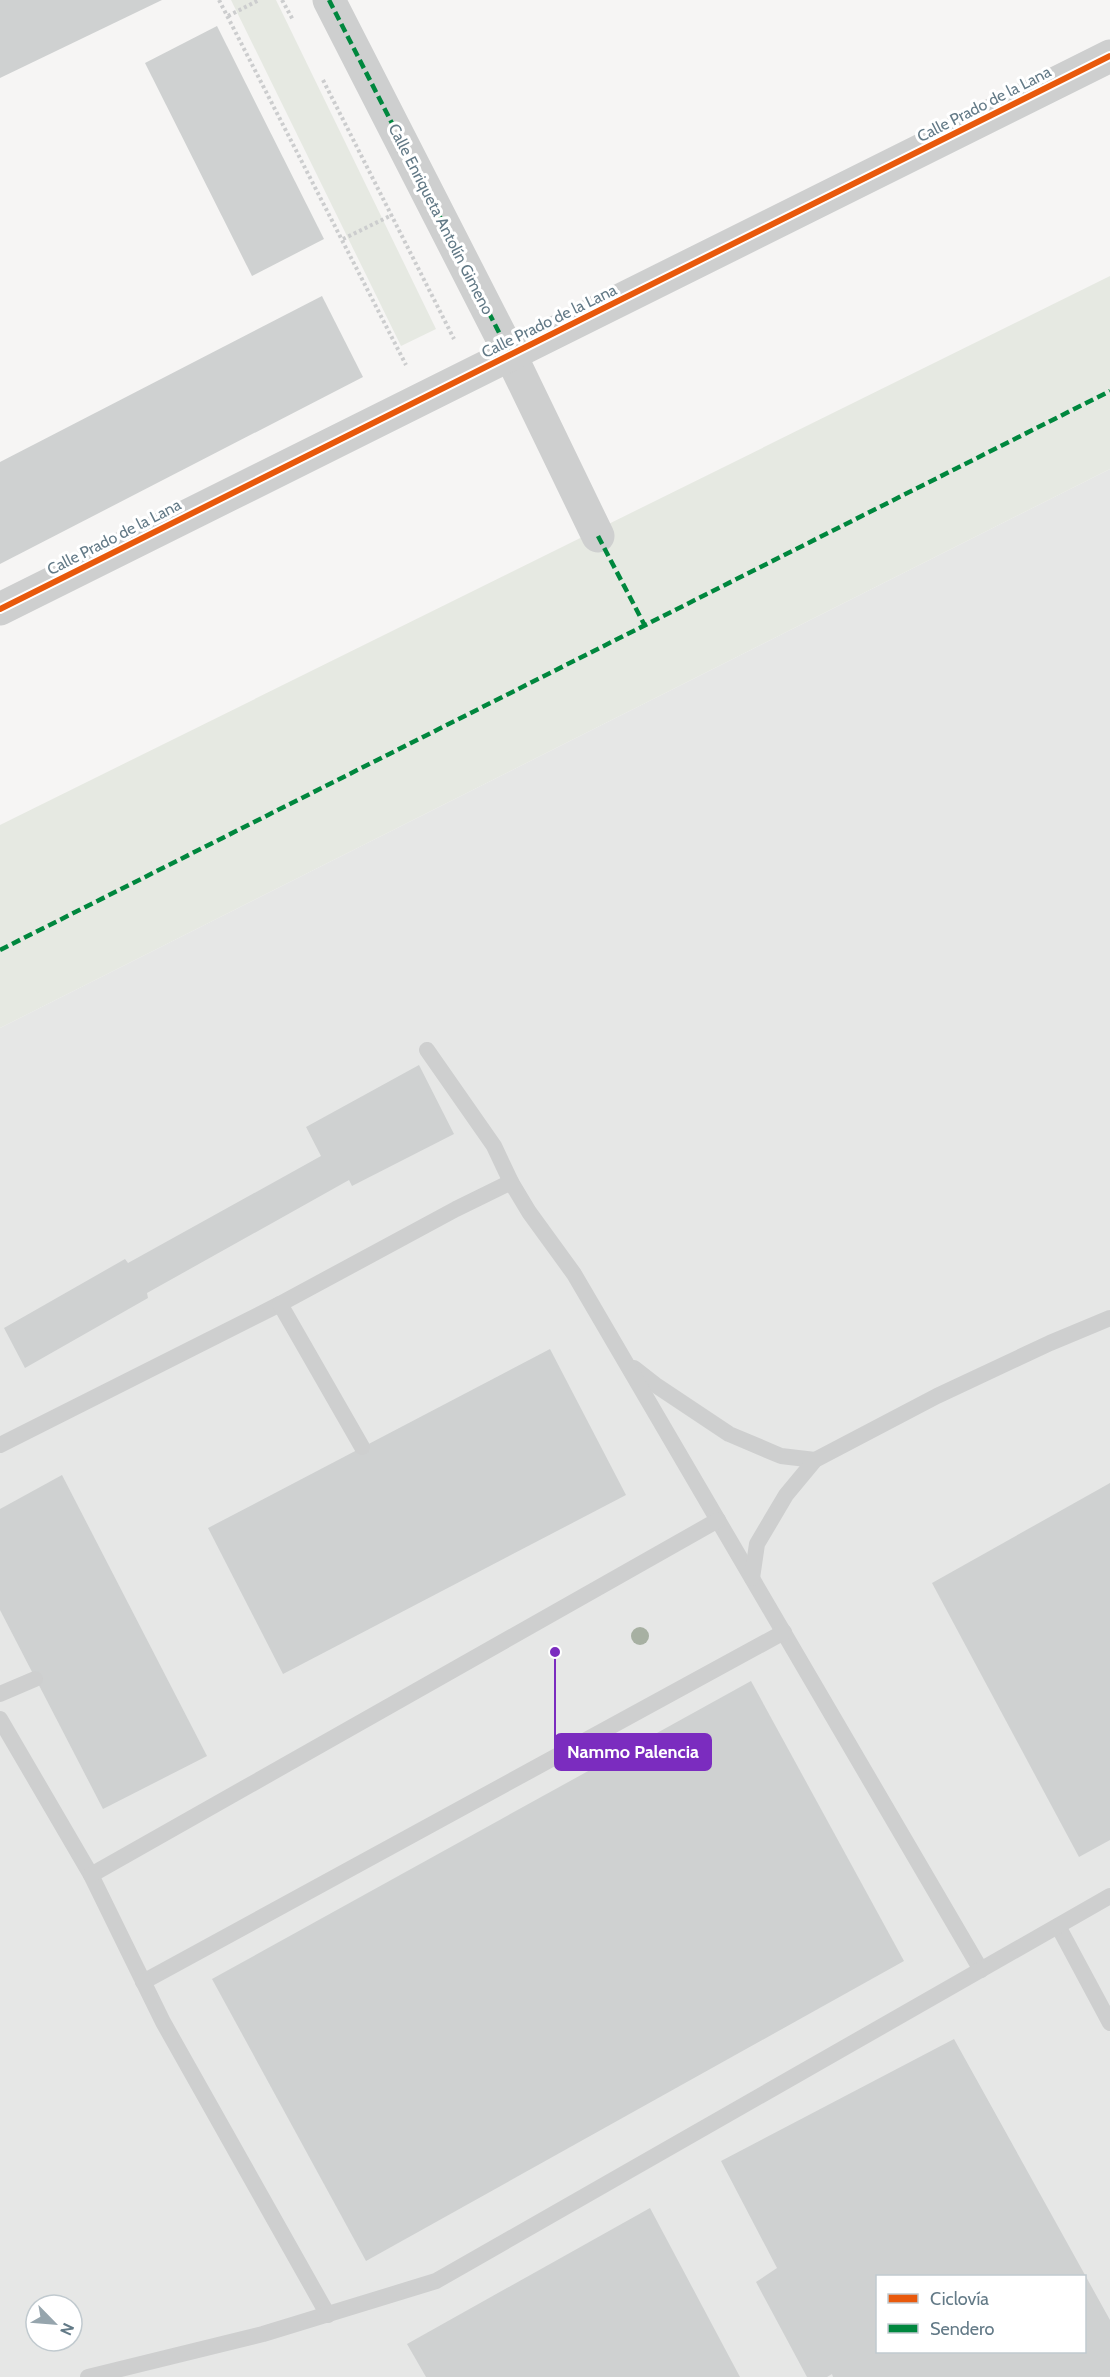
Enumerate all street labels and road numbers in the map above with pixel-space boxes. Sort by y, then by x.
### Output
street label: Calle Prado de la Lana [914,62,1054,146]
street label: Calle Enriqueta Antolín Gimeno [385,120,498,318]
street label: Calle Prado de la Lana [478,280,620,362]
street label: Calle Prado de la Lana [44,495,184,579]

